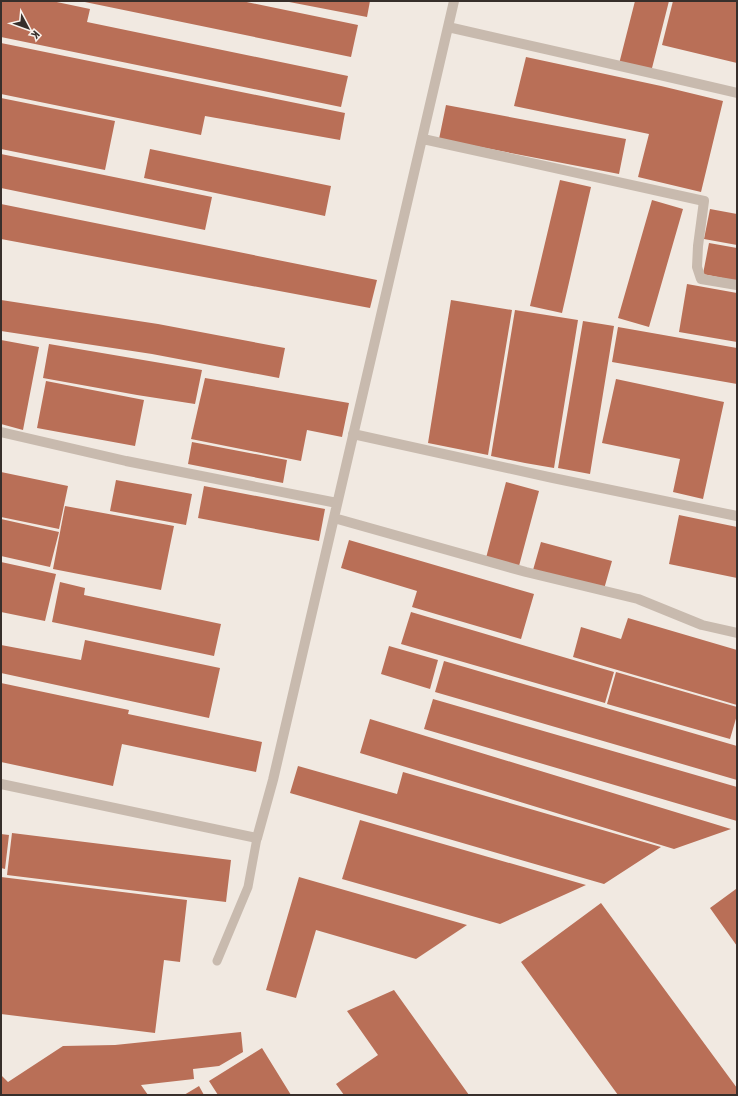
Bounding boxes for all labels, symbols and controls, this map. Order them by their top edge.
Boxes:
north arrow [8,8,48,48]
text: K [28,28,42,41]

